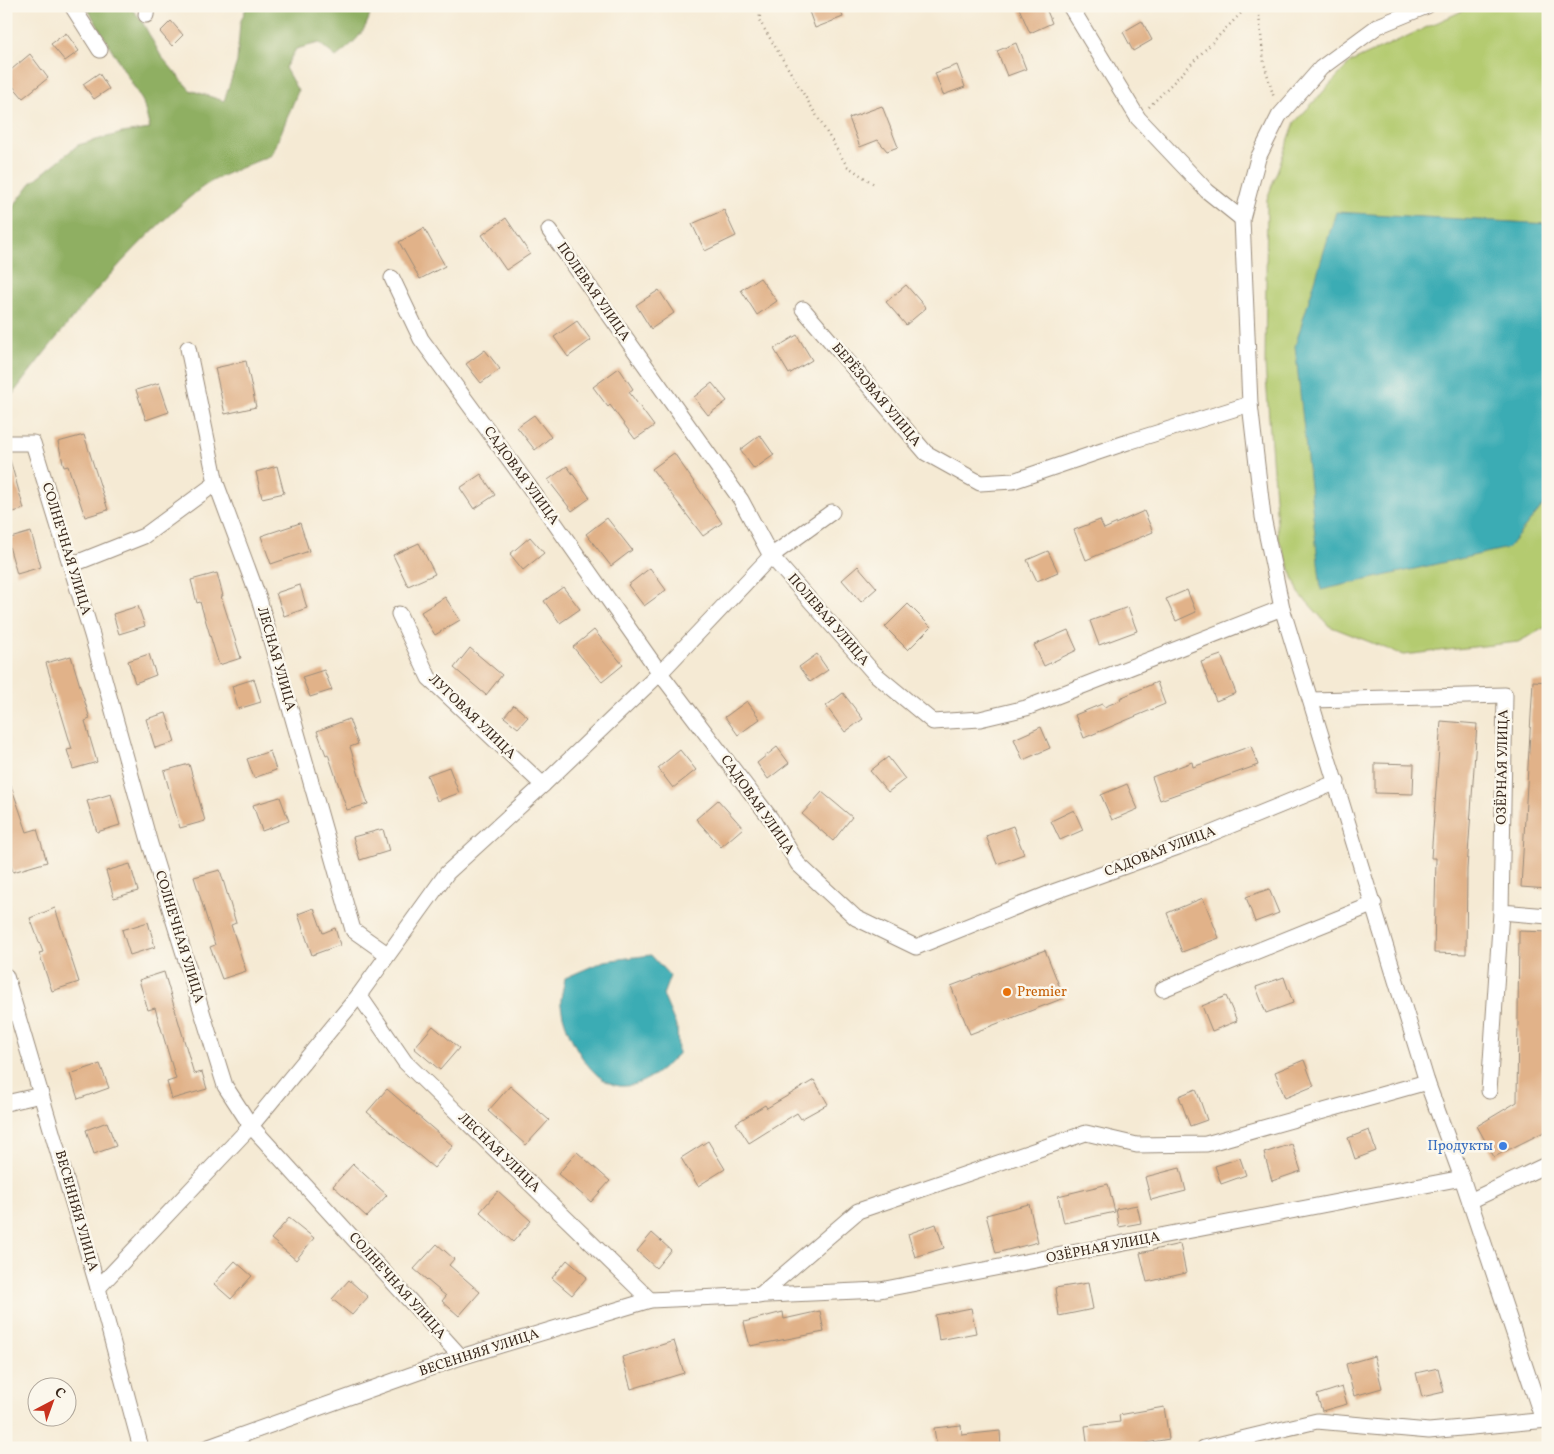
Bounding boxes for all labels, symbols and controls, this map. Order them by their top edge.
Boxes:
street label: ПОЛЕВАЯ УЛИЦА [552,239,634,345]
street label: БЕРЁЗОВАЯ УЛИЦА [827,339,925,451]
street label: САДОВАЯ УЛИЦА [479,423,563,529]
street label: СОЛНЕЧНАЯ УЛИЦА [37,480,95,618]
street label: ПОЛЕВАЯ УЛИЦА [783,570,873,670]
street label: ЛЕСНАЯ УЛИЦА [252,605,300,713]
street label: ЛУГОВАЯ УЛИЦА [424,670,520,764]
street label: ОЗЁРНАЯ УЛИЦА [1492,709,1514,825]
street label: САДОВАЯ УЛИЦА [716,751,799,859]
street label: САДОВАЯ УЛИЦА [1102,822,1218,882]
street label: СОЛНЕЧНАЯ УЛИЦА [150,868,208,1006]
place label: Premier [1017,983,1067,1002]
marker: Premier [1001,986,1013,998]
street label: ЛЕСНАЯ УЛИЦА [454,1109,544,1197]
place label: Продукты [1427,1137,1493,1156]
marker: Продукты [1497,1140,1509,1152]
street label: ВЕСЕННЯЯ УЛИЦА [50,1148,102,1274]
street label: ОЗЁРНАЯ УЛИЦА [1045,1228,1162,1268]
street label: СОЛНЕЧНАЯ УЛИЦА [344,1229,450,1344]
street label: ВЕСЕННЯЯ УЛИЦА [417,1325,542,1381]
north arrow [28,1376,78,1426]
text: С [50,1383,69,1403]

